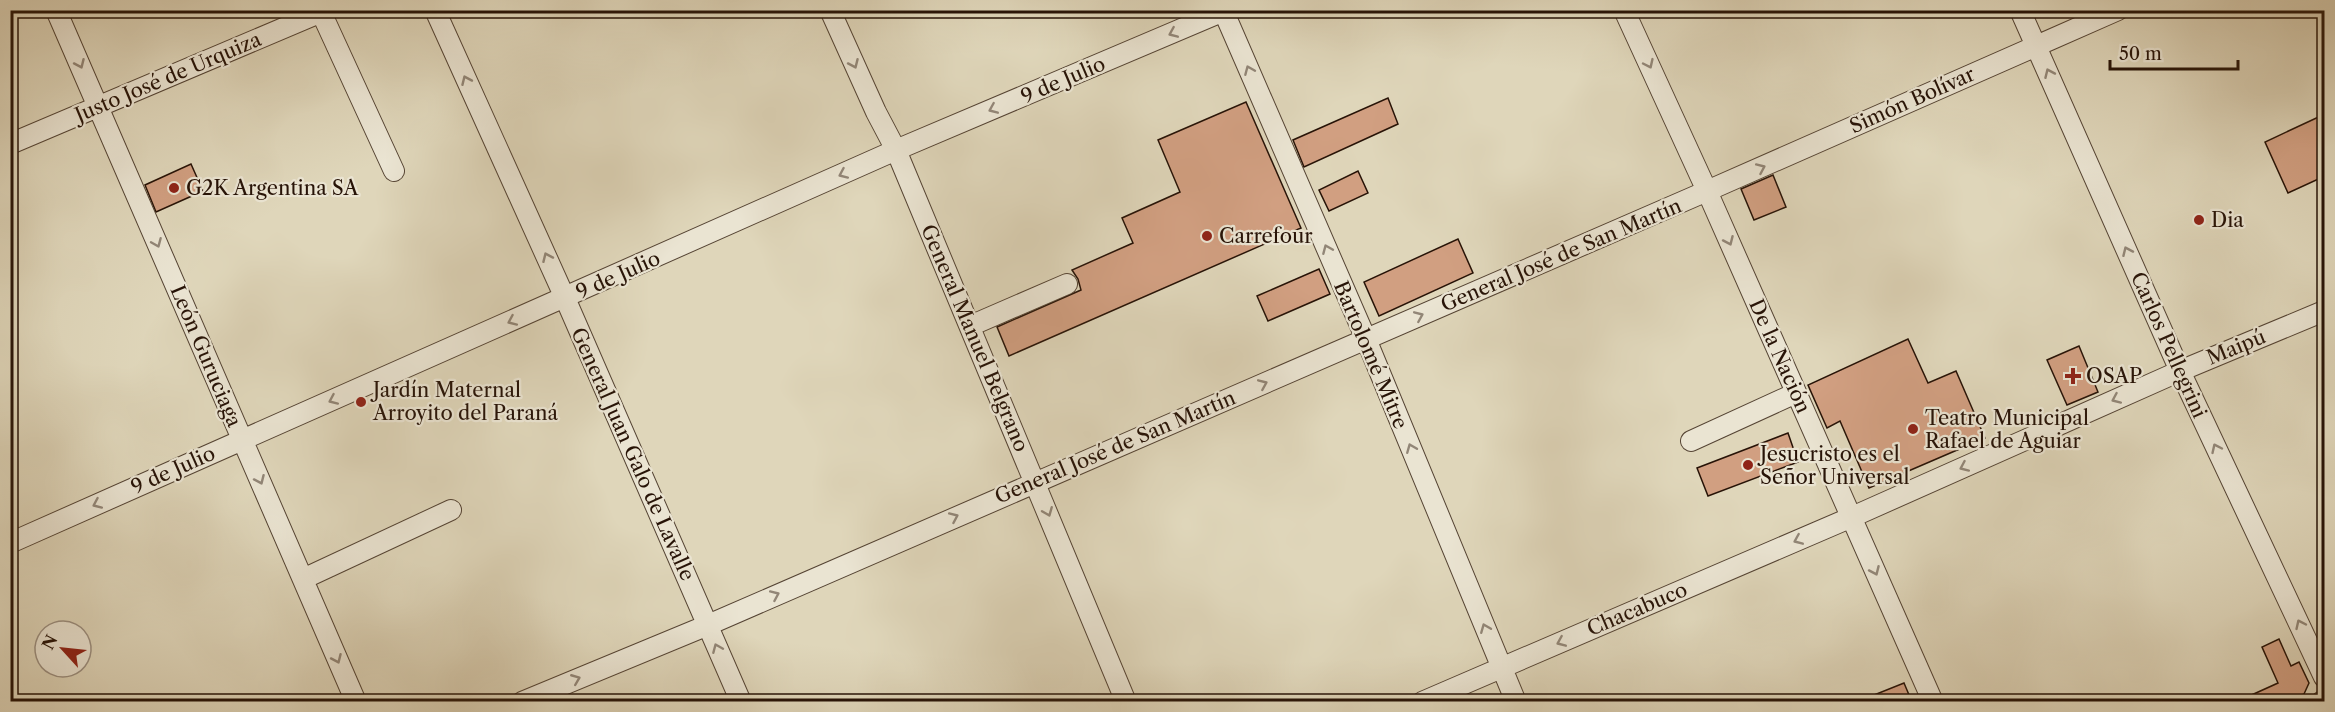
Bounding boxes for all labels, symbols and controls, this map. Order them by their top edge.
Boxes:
one-way arrow [1168,26,1179,38]
street label: Justo José de Urquiza [69,27,265,128]
scale bar [2110,33,2238,71]
text: 50 m [2119,43,2162,65]
street label: 9 de Julio [1017,52,1109,108]
one-way arrow [73,57,85,68]
one-way arrow [847,57,859,68]
one-way arrow [1641,57,1653,68]
street label: Simón Bolívar [1846,62,1979,138]
one-way arrow [1244,66,1256,77]
one-way arrow [2044,68,2056,79]
one-way arrow [462,75,474,86]
one-way arrow [988,102,999,114]
one-way arrow [1754,163,1765,175]
one-way arrow [838,167,849,179]
place label: G2K Argentina SA [186,176,359,200]
marker: G2K Argentina SA [167,181,181,195]
street label: General José de San Martín [1437,193,1685,317]
place label: Dia [2211,208,2244,232]
marker: Dia [2192,213,2206,227]
street label: General Manuel Belgrano [916,221,1034,455]
place label: Carrefour [1219,224,1313,248]
marker: Carrefour [1200,229,1214,243]
one-way arrow [1722,235,1734,246]
one-way arrow [150,236,162,247]
one-way arrow [1322,244,1334,255]
street label: 9 de Julio [572,246,664,304]
one-way arrow [2122,247,2134,258]
one-way arrow [542,253,554,264]
street label: Carlos Pellegrini [2126,268,2212,422]
street label: Bartolomé Mitre [1329,277,1413,433]
street label: León Guruciaga [165,281,247,431]
street label: De la Nación [1744,295,1816,417]
one-way arrow [1413,311,1424,323]
one-way arrow [507,314,518,326]
street label: General Juan Galo de Lavalle [566,324,700,584]
street label: Maipú [2203,324,2269,370]
place label: OSAP [2086,364,2142,388]
marker: OSAP [2064,367,2082,385]
place label: Jardín Maternal Arroyito del Paraná [370,378,558,425]
one-way arrow [1256,379,1267,391]
street label: General José de San Martín [991,385,1239,509]
one-way arrow [2111,392,2122,404]
one-way arrow [328,393,339,405]
marker: Jardín Maternal Arroyito del Paraná [354,395,368,409]
place label: Teatro Municipal Rafael de Aguiar [1925,406,2089,453]
marker: Teatro Municipal Rafael de Aguiar [1906,422,1920,436]
street label: 9 de Julio [127,441,219,499]
place label: Jesucristo es el Señor Universal [1757,442,1910,489]
one-way arrow [1406,443,1418,454]
one-way arrow [2212,444,2224,455]
marker: Jesucristo es el Señor Universal [1741,458,1755,472]
one-way arrow [1960,460,1971,472]
one-way arrow [252,473,264,484]
one-way arrow [92,497,103,509]
one-way arrow [1041,506,1053,517]
one-way arrow [948,512,959,524]
one-way arrow [1793,533,1804,545]
one-way arrow [1868,564,1880,575]
street label: Chacabuco [1583,577,1691,641]
one-way arrow [769,591,780,603]
north arrow [33,619,93,679]
one-way arrow [2295,620,2307,631]
one-way arrow [1480,624,1492,635]
text: N [38,631,62,653]
one-way arrow [1556,635,1567,647]
one-way arrow [713,643,725,654]
one-way arrow [330,652,342,663]
one-way arrow [570,674,581,686]

